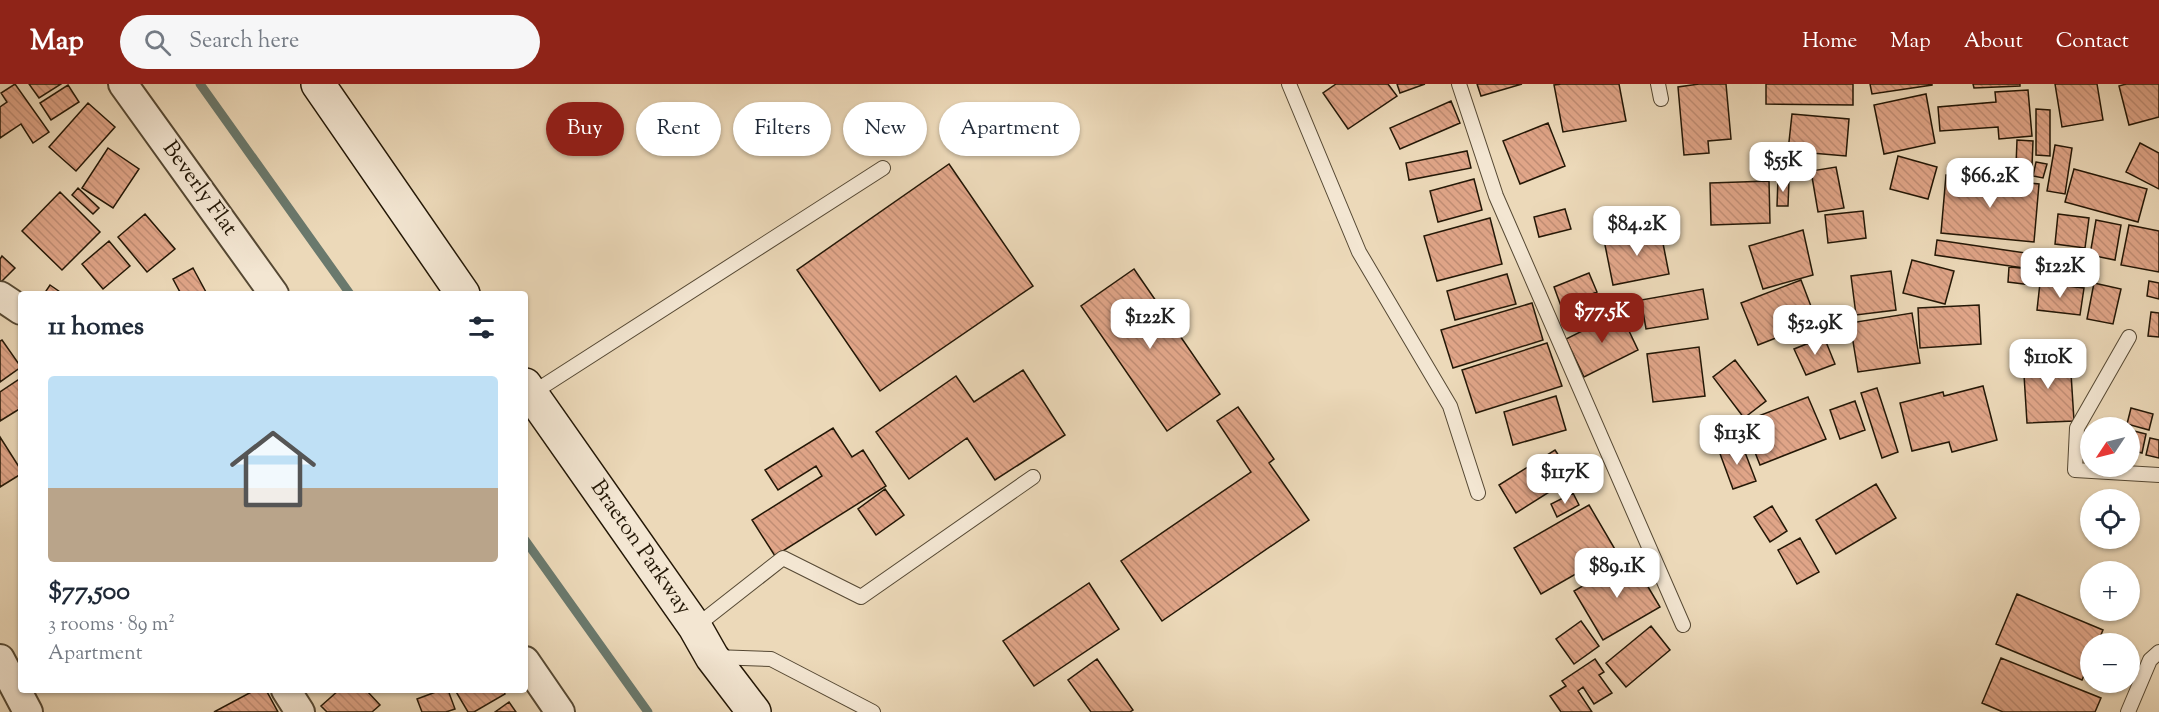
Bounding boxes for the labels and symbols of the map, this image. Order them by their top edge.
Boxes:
street label: Beverly Flat [154,135,245,243]
pin: $55K [1747,142,1819,193]
pin: $66.2K [1941,158,2039,209]
pin: $84.2K [1588,206,1686,257]
pin: $122K [2018,248,2102,299]
pin: $77.5K [1553,293,1651,344]
pin: $122K [1108,299,1192,350]
pin: $52.9K [1766,305,1864,356]
pin: $110K [2006,339,2090,390]
pin: $113K [1695,415,1779,466]
north arrow [2080,417,2140,477]
pin: $117K [1523,454,1607,505]
street label: Braeton Parkway [582,474,699,622]
pin: $89.1K [1568,548,1666,599]

